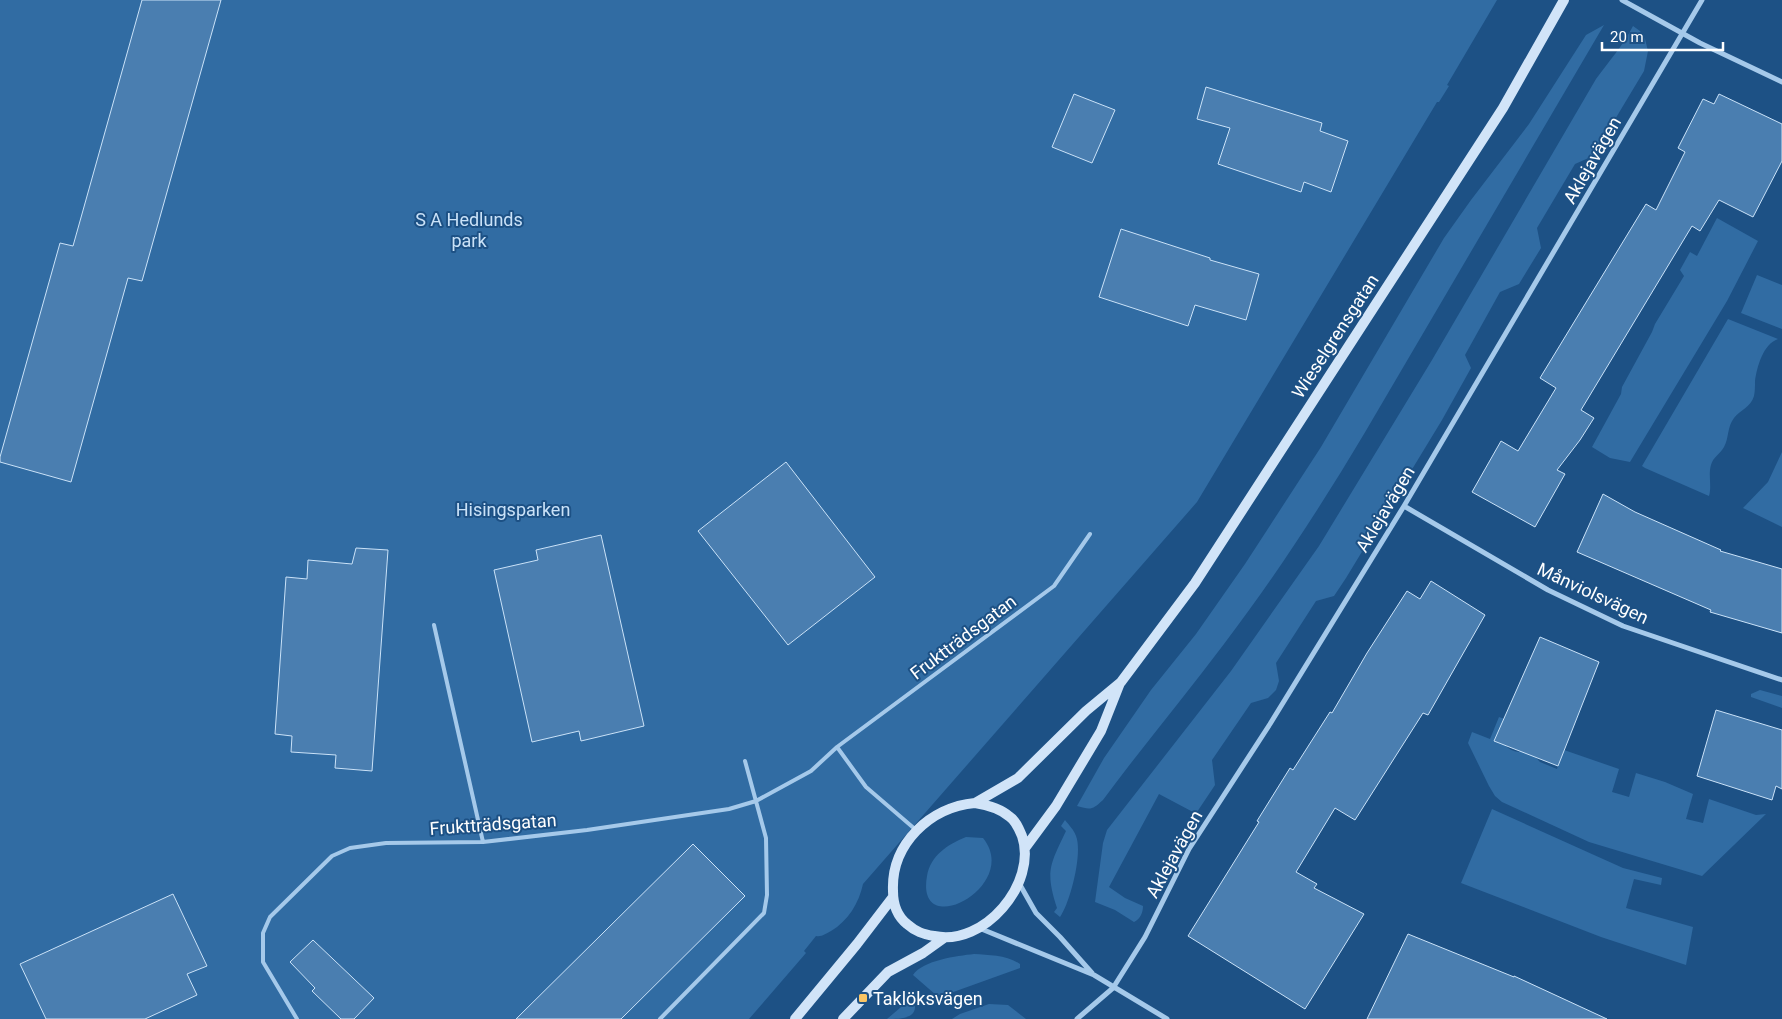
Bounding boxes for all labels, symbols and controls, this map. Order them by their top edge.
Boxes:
scale bar [1602,20,1723,52]
text: 20 m [1610,28,1644,46]
street label: Aklejavägen [1559,113,1625,207]
park label: S A Hedlunds park [415,209,523,251]
street label: Wieselgrensgatan [1287,270,1383,402]
street label: Aklejavägen [1351,462,1419,556]
park label: Hisingsparken [456,499,570,520]
street label: Månviolsvägen [1534,558,1652,628]
street label: Fruktträdsgatan [906,590,1020,684]
street label: Aklejavägen [1141,807,1207,901]
street label: Fruktträdsgatan [429,809,557,839]
place label: Taklöksvägen [873,988,983,1009]
marker: Taklöksvägen [857,992,869,1004]

